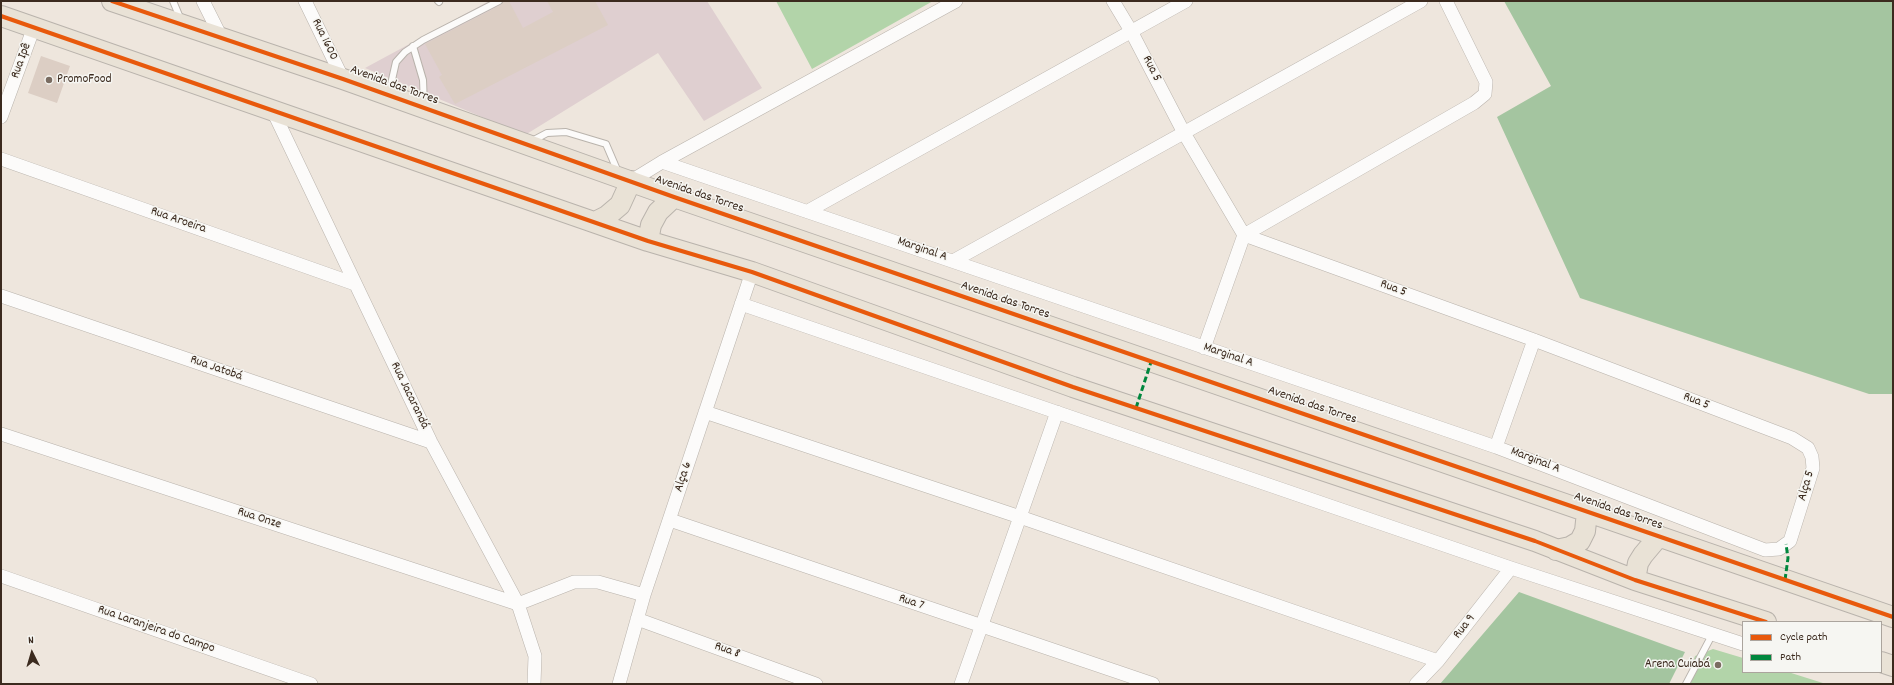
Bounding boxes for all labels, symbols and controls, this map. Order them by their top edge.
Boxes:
street label: Rua 1600 [307,17,341,63]
street label: Rua Ipê [8,41,36,81]
street label: Rua 5 [1138,53,1164,85]
street label: Avenida das Torres [348,63,440,109]
place label: PromoFood [57,72,112,88]
marker: PromoFood [44,75,54,85]
street label: Avenida das Torres [652,172,746,218]
street label: Rua Aroeira [148,204,208,238]
street label: Marginal A [895,234,949,266]
street label: Rua 5 [1378,277,1408,301]
street label: Avenida das Torres [958,278,1052,324]
street label: Marginal A [1201,340,1255,372]
street label: Rua Jatobá [188,353,244,385]
street label: Rua Jacarandá [386,360,432,432]
street label: Avenida das Torres [1265,383,1359,429]
street label: Rua 5 [1681,390,1711,414]
street label: Marginal A [1508,444,1562,478]
street label: Alça 6 [672,460,696,494]
street label: Alça 5 [1795,469,1819,503]
street label: Avenida das Torres [1571,489,1665,535]
street label: Rua Onze [235,505,283,533]
street label: Rua 7 [896,591,926,615]
street label: Rua Laranjeira do Campo [95,603,217,657]
street label: Rua 9 [1451,612,1479,642]
legend [1742,621,1882,673]
text: Cycle path [1780,629,1828,646]
north arrow [12,633,52,673]
text: N [28,633,34,649]
street label: Rua 8 [712,639,742,663]
text: Path [1780,649,1801,666]
place label: Arena Cuiabá [1645,657,1710,673]
marker: Arena Cuiabá [1713,660,1723,670]

